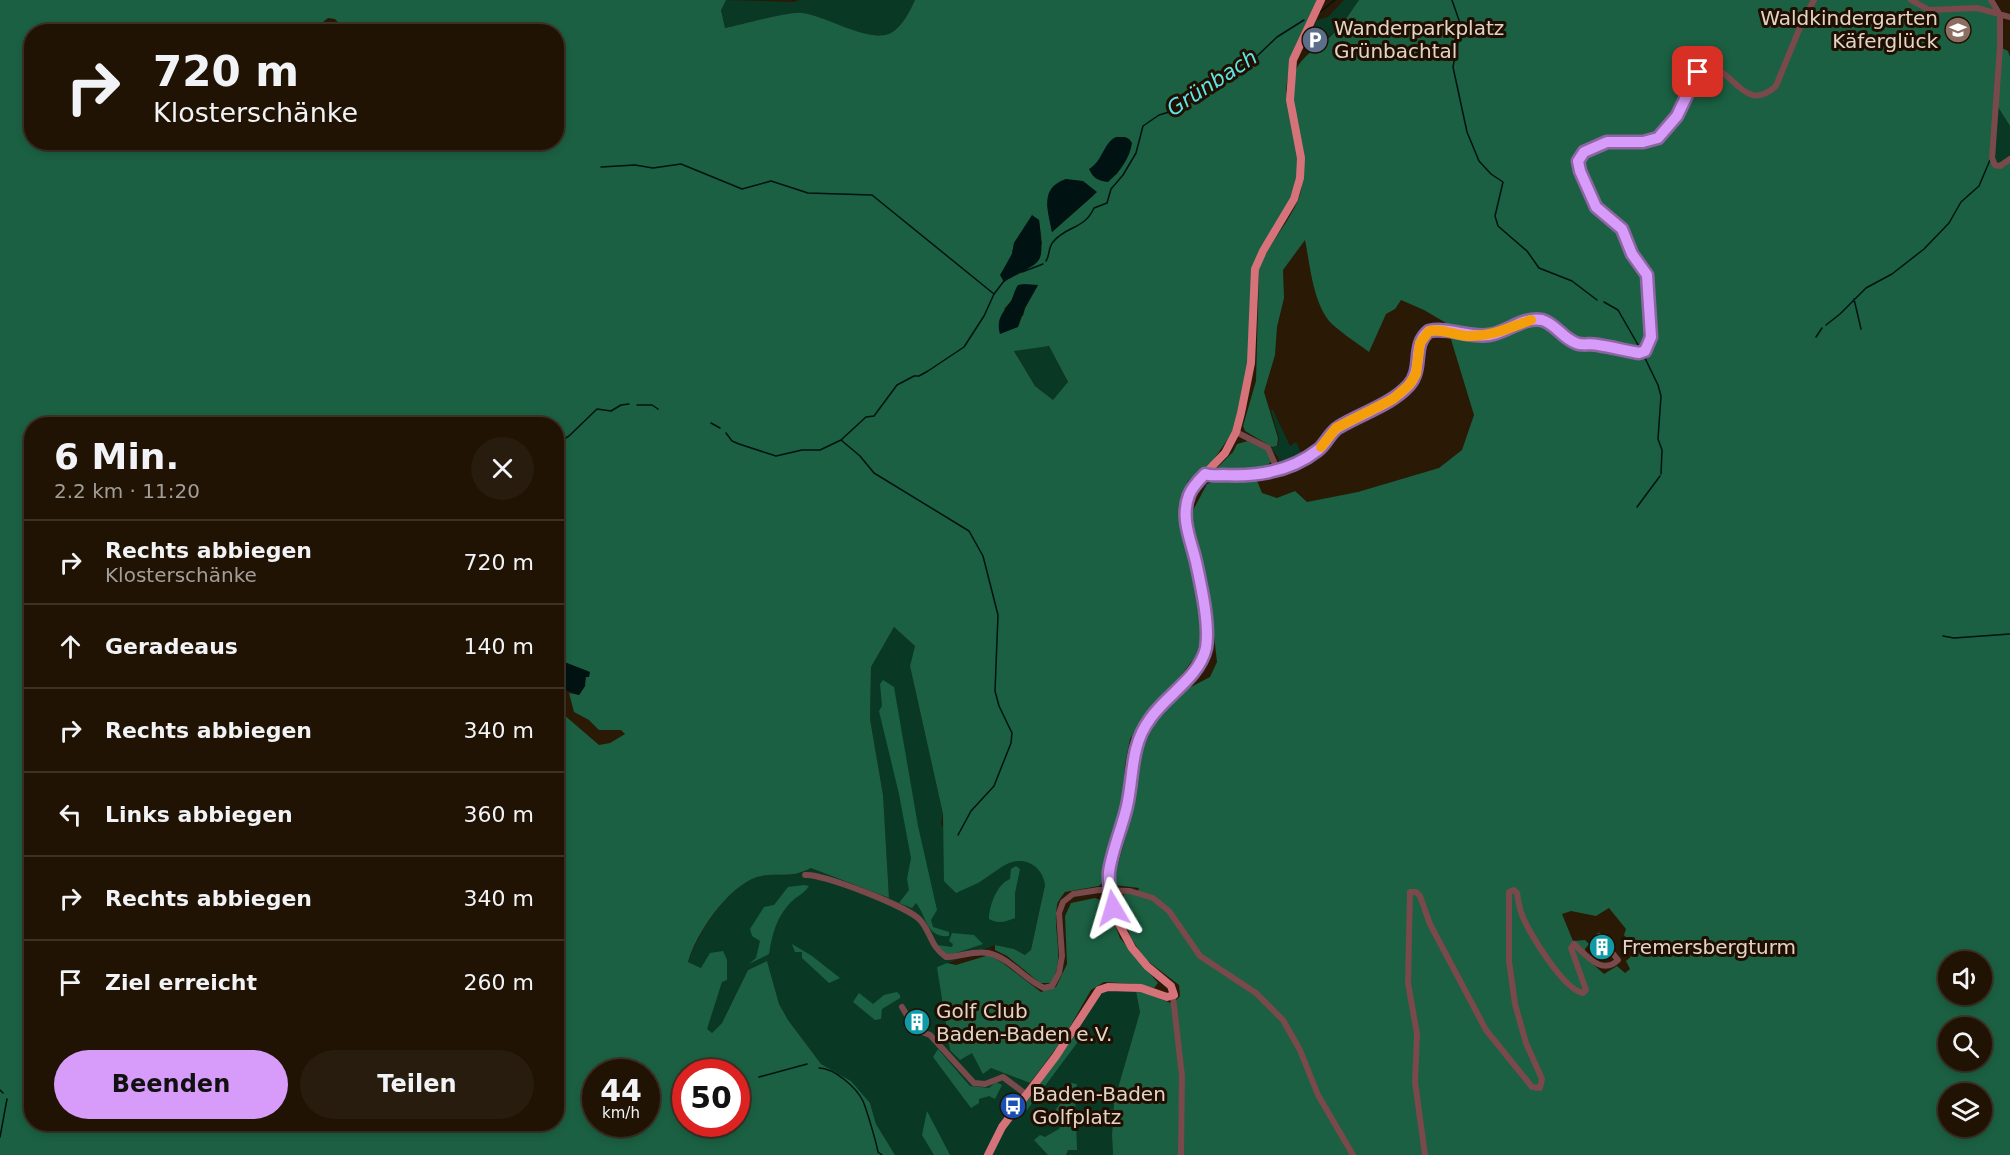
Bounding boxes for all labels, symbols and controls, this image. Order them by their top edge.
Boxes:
place label: Waldkindergarten Käferglück [1760,6,1938,53]
school or university icon: Waldkindergarten Käferglück [1943,15,1973,45]
place label: Wanderparkplatz Grünbachtal [1334,16,1504,63]
parking icon: Wanderparkplatz Grünbachtal [1300,25,1330,55]
water label: Grünbach [1162,45,1262,121]
pin [1672,46,1723,97]
text: 720 m [153,47,299,96]
icon: right [54,48,132,126]
icon: arrive [1681,55,1714,88]
text: Klosterschänke [153,97,358,128]
text: 6 Min. [54,436,179,477]
button: close [471,437,534,500]
text: 2.2 km · 11:20 [54,479,200,503]
text: Rechts abbiegen [105,538,312,563]
icon: right [54,546,87,579]
text: 720 m [464,550,534,575]
text: Klosterschänke [105,563,257,587]
icon: ahead [54,630,87,663]
text: Geradeaus [105,634,238,659]
text: 140 m [464,634,534,659]
icon: right [54,714,87,747]
text: Rechts abbiegen [105,718,312,743]
text: 340 m [464,718,534,743]
icon: left [54,798,87,831]
text: Links abbiegen [105,802,293,827]
text: 360 m [464,802,534,827]
position arrow [1081,876,1145,940]
icon: right [54,882,87,915]
text: Rechts abbiegen [105,886,312,911]
text: 340 m [464,886,534,911]
building icon: Fremersbergturm [1587,932,1617,962]
place label: Fremersbergturm [1622,935,1796,959]
map controls [1938,951,1992,1137]
button: sound [1938,951,1992,1005]
icon: arrive [54,966,87,999]
text: Ziel erreicht [105,970,257,995]
text: 260 m [464,970,534,995]
place label: Golf Club Baden-Baden e.V. [936,999,1112,1046]
building icon: Golf Club Baden-Baden e.V. [902,1007,932,1037]
button: search [1938,1017,1992,1071]
button: Beenden [54,1050,288,1119]
button: Teilen [300,1050,534,1119]
speed limit sign: 50 [672,1059,750,1137]
text: 44 [600,1073,642,1108]
place label: Baden-Baden Golfplatz [1032,1082,1166,1129]
button: layers [1938,1083,1992,1137]
bus stop icon: Baden-Baden Golfplatz [998,1091,1028,1121]
text: km/h [602,1104,640,1122]

